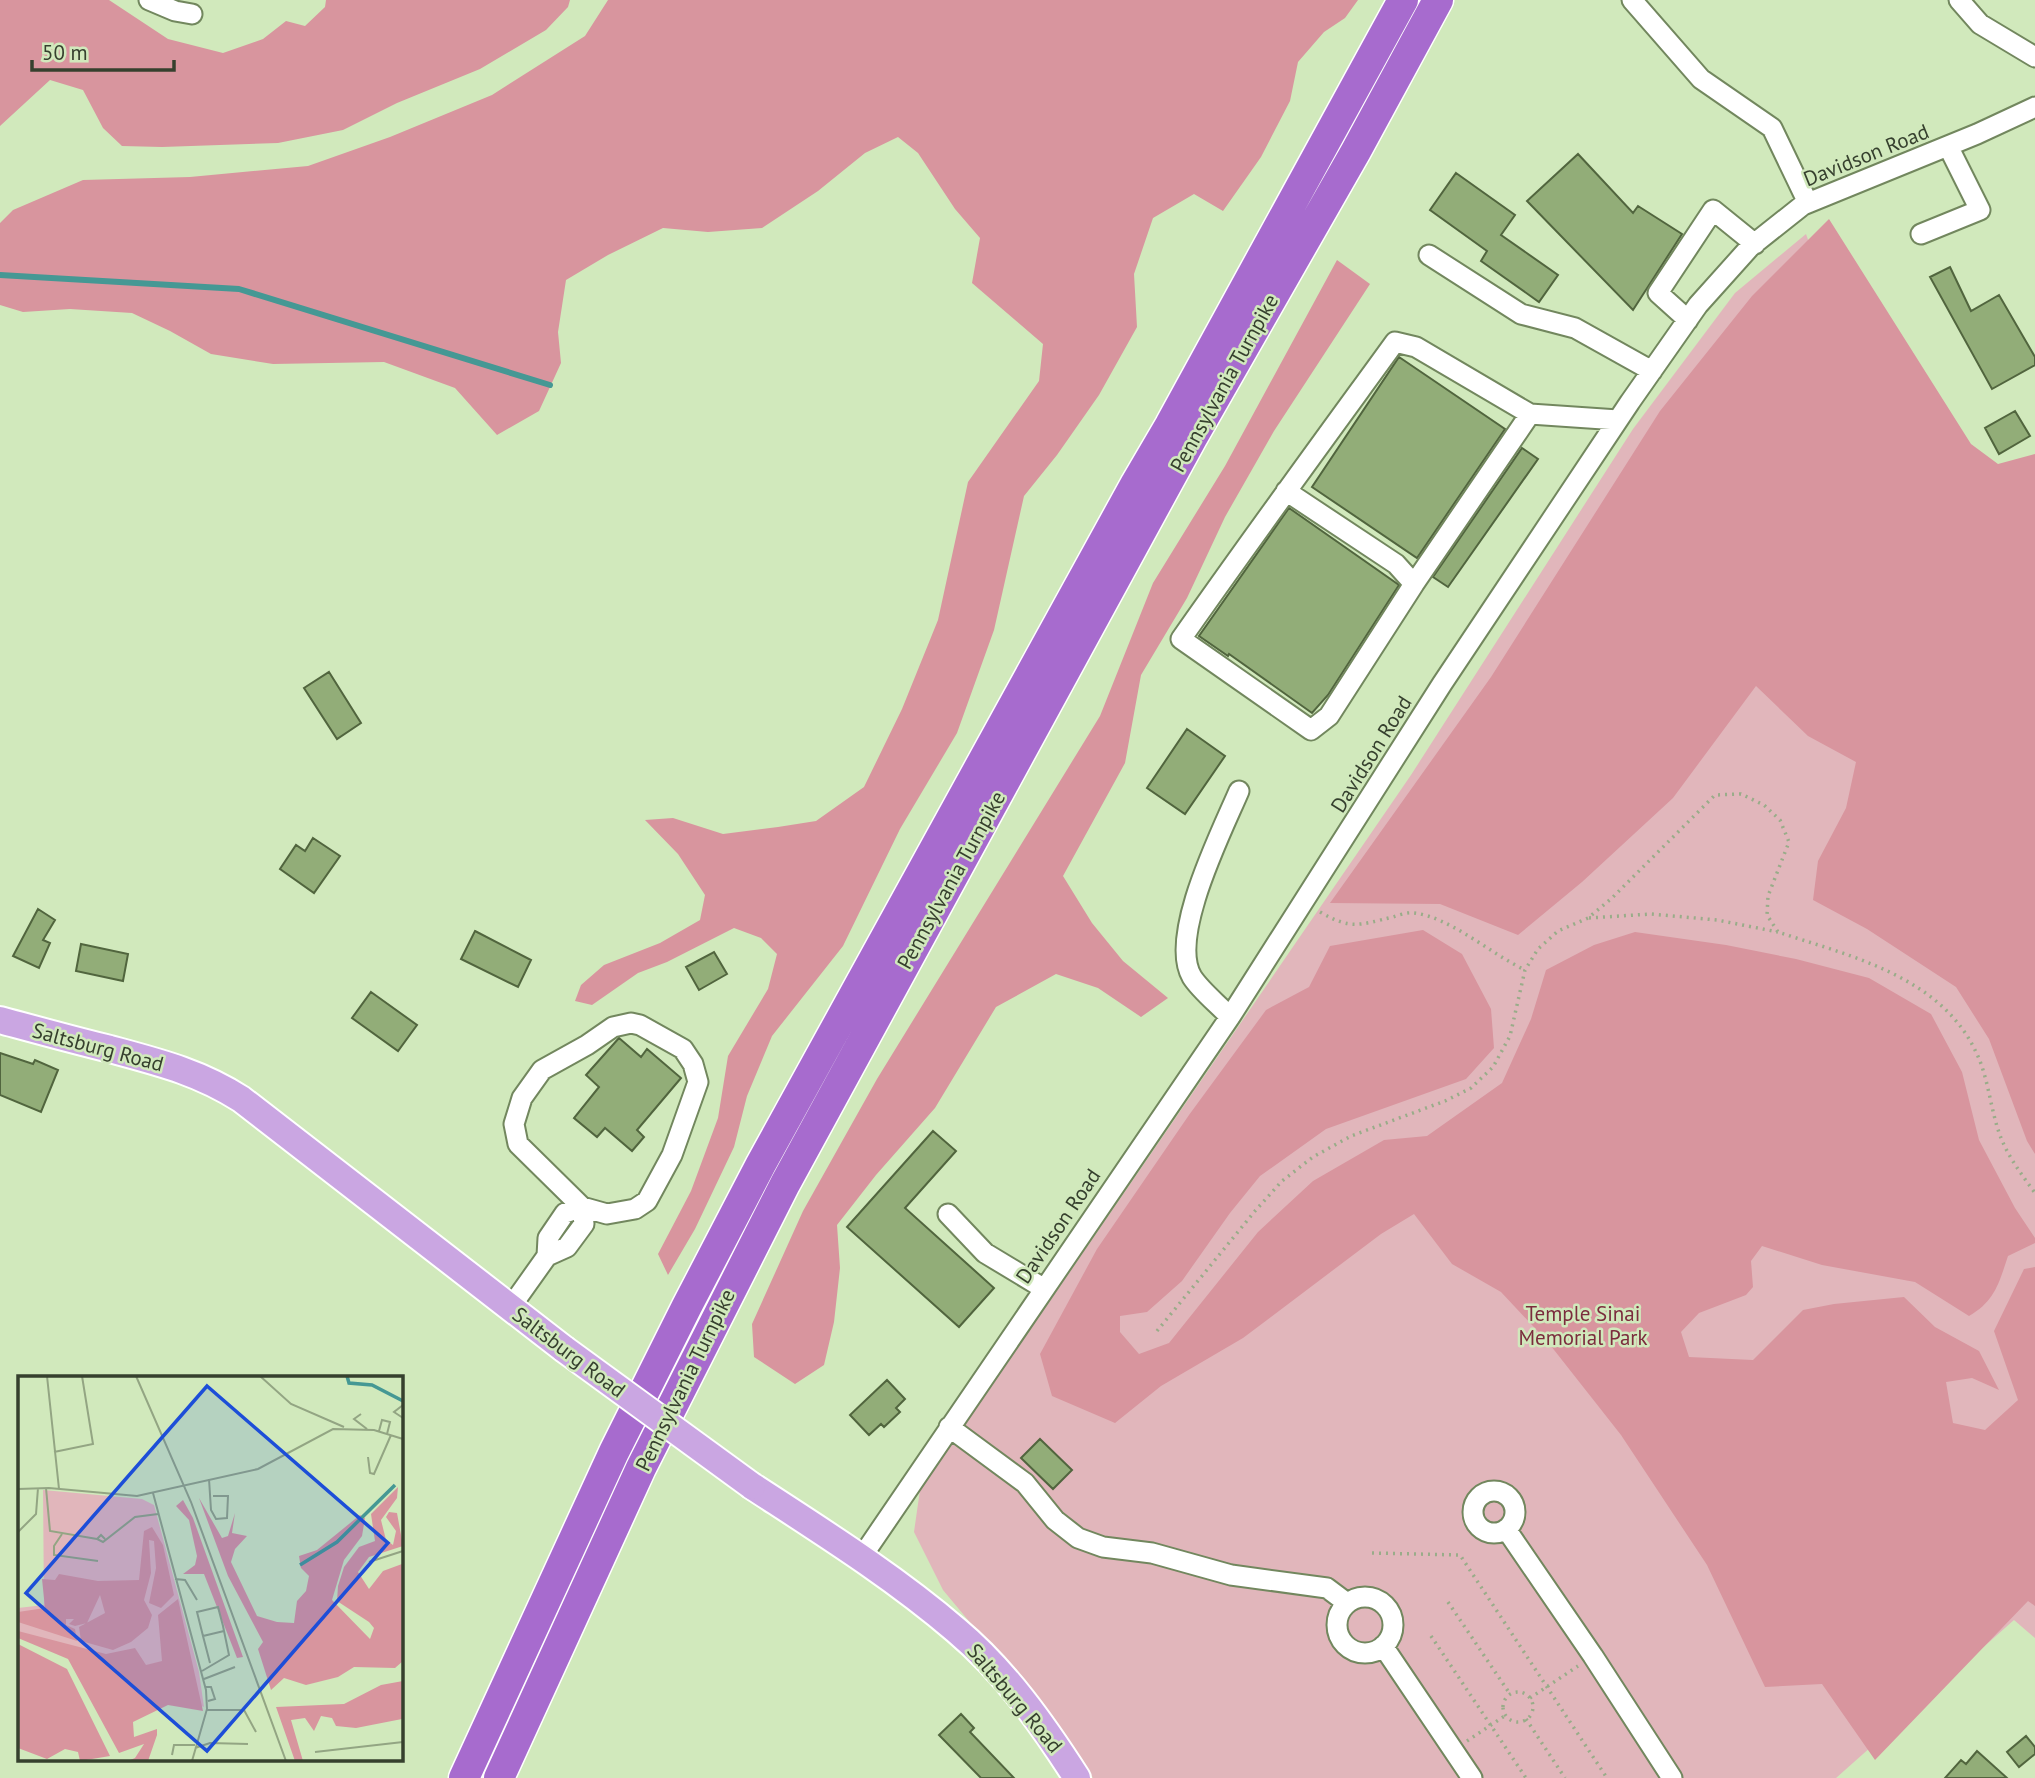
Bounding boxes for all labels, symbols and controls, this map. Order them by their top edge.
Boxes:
scale bar [32,28,173,72]
text: 50 m [42,39,88,66]
street label: Davidson Road [1799,118,1933,192]
street label: Pennsylvania Turnpike [1164,289,1284,477]
street label: Davidson Road [1324,691,1418,817]
street label: Pennsylvania Turnpike [891,786,1011,974]
street label: Saltsburg Road [29,1017,167,1077]
street label: Davidson Road [1010,1163,1106,1289]
street label: Pennsylvania Turnpike [629,1285,741,1475]
park label: Temple Sinai Memorial Park [1518,1300,1648,1351]
street label: Saltsburg Road [507,1301,631,1403]
inset map [18,1376,402,1760]
street label: Saltsburg Road [961,1638,1069,1758]

